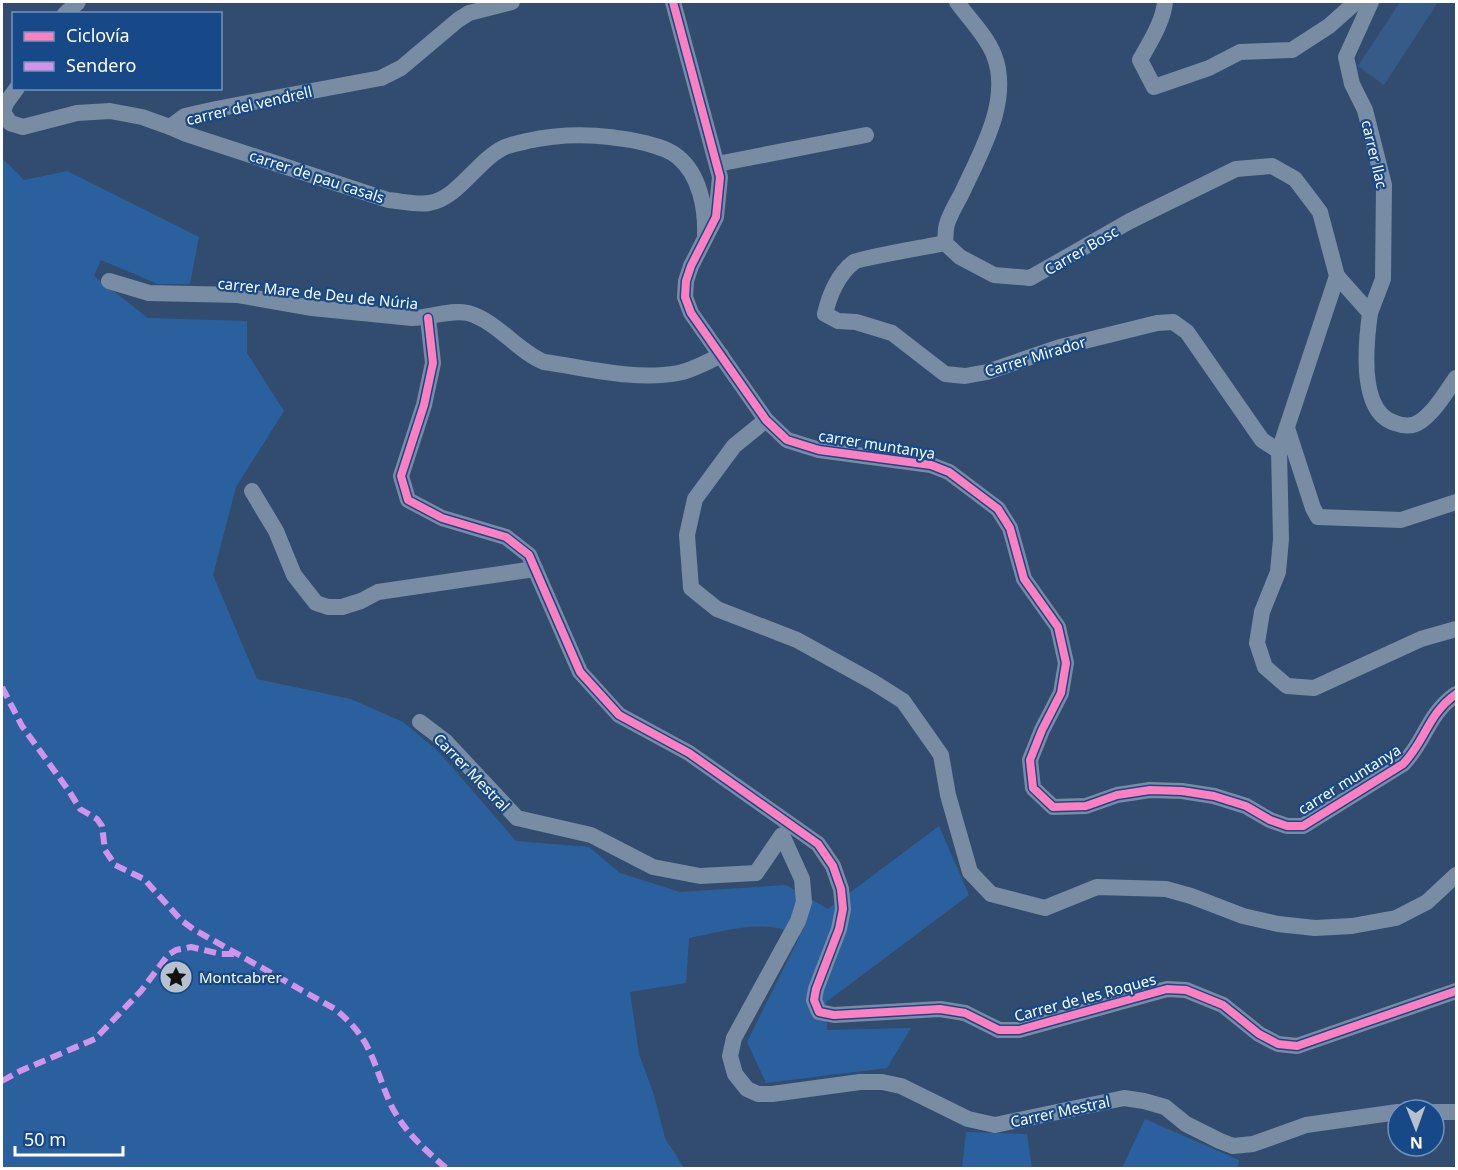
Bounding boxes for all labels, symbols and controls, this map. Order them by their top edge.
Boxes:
legend [12,12,222,90]
text: Ciclovía [66,23,130,47]
text: Sendero [66,53,136,77]
street label: carrer del vendrell [184,81,314,129]
street label: carrer llac [1357,118,1393,190]
street label: carrer de pau casals [247,145,387,207]
street label: Carrer Bosc [1041,221,1121,279]
street label: carrer Mare de Deu de Núria [217,273,419,313]
street label: Carrer Mirador [982,331,1088,381]
street label: carrer muntanya [817,425,937,463]
street label: Carrer Mestral [430,729,514,815]
street label: carrer muntanya [1294,739,1404,819]
place icon: Montcabrer [158,959,194,995]
place label: Montcabrer [199,967,282,987]
street label: Carrer de les Roques [1012,968,1158,1026]
street label: Carrer Mestral [1008,1091,1112,1131]
north arrow [1386,1098,1446,1158]
scale bar [15,1119,123,1157]
text: 50 m [24,1127,66,1151]
text: N [1410,1132,1423,1154]

